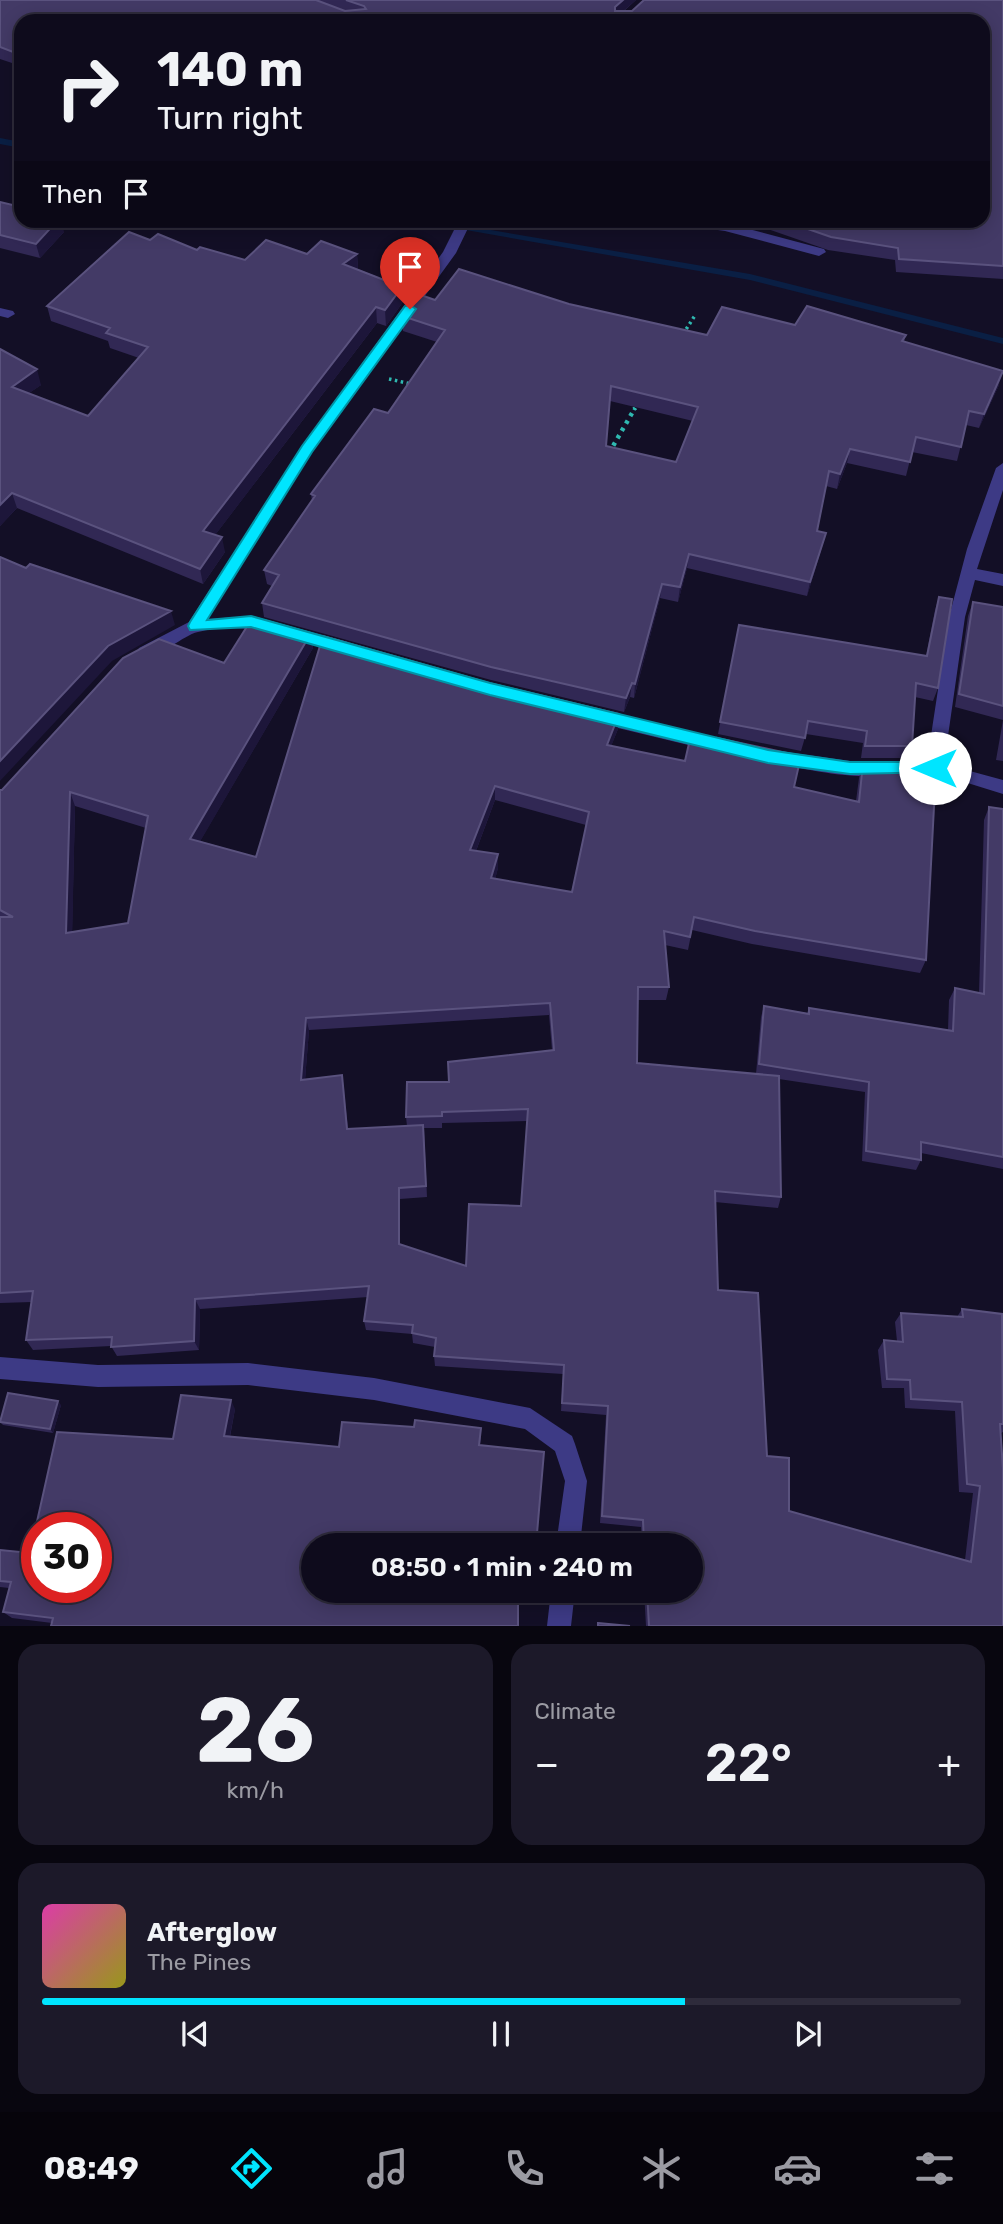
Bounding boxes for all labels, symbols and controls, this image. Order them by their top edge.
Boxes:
text: 140 m [157,40,303,98]
icon: right [42,42,133,133]
text: Turn right [157,99,302,137]
icon: arrive [117,175,155,213]
text: Then [42,179,103,210]
pin [380,237,440,309]
icon: arrive [391,248,429,286]
position arrow [898,731,972,805]
speed limit sign: 30 [21,1512,112,1603]
text: 08:50 · 1 min · 240 m [371,1552,633,1583]
text: 26 [196,1676,314,1784]
text: Climate [535,1697,616,1725]
text: 22° [705,1732,792,1794]
text: − [535,1741,559,1787]
text: + [937,1741,961,1787]
text: km/h [227,1776,284,1804]
text: Afterglow [147,1917,277,1948]
text: The Pines [147,1948,251,1976]
icon: previous [176,2015,214,2053]
icon: pause [482,2015,520,2053]
icon: next [789,2015,827,2053]
icon: directions [227,2144,276,2193]
icon: music [363,2144,412,2193]
icon: phone [500,2144,549,2193]
icon: climate [637,2144,686,2193]
icon: car [773,2144,822,2193]
icon: filters [910,2144,959,2193]
text: 08:49 [44,2149,139,2187]

